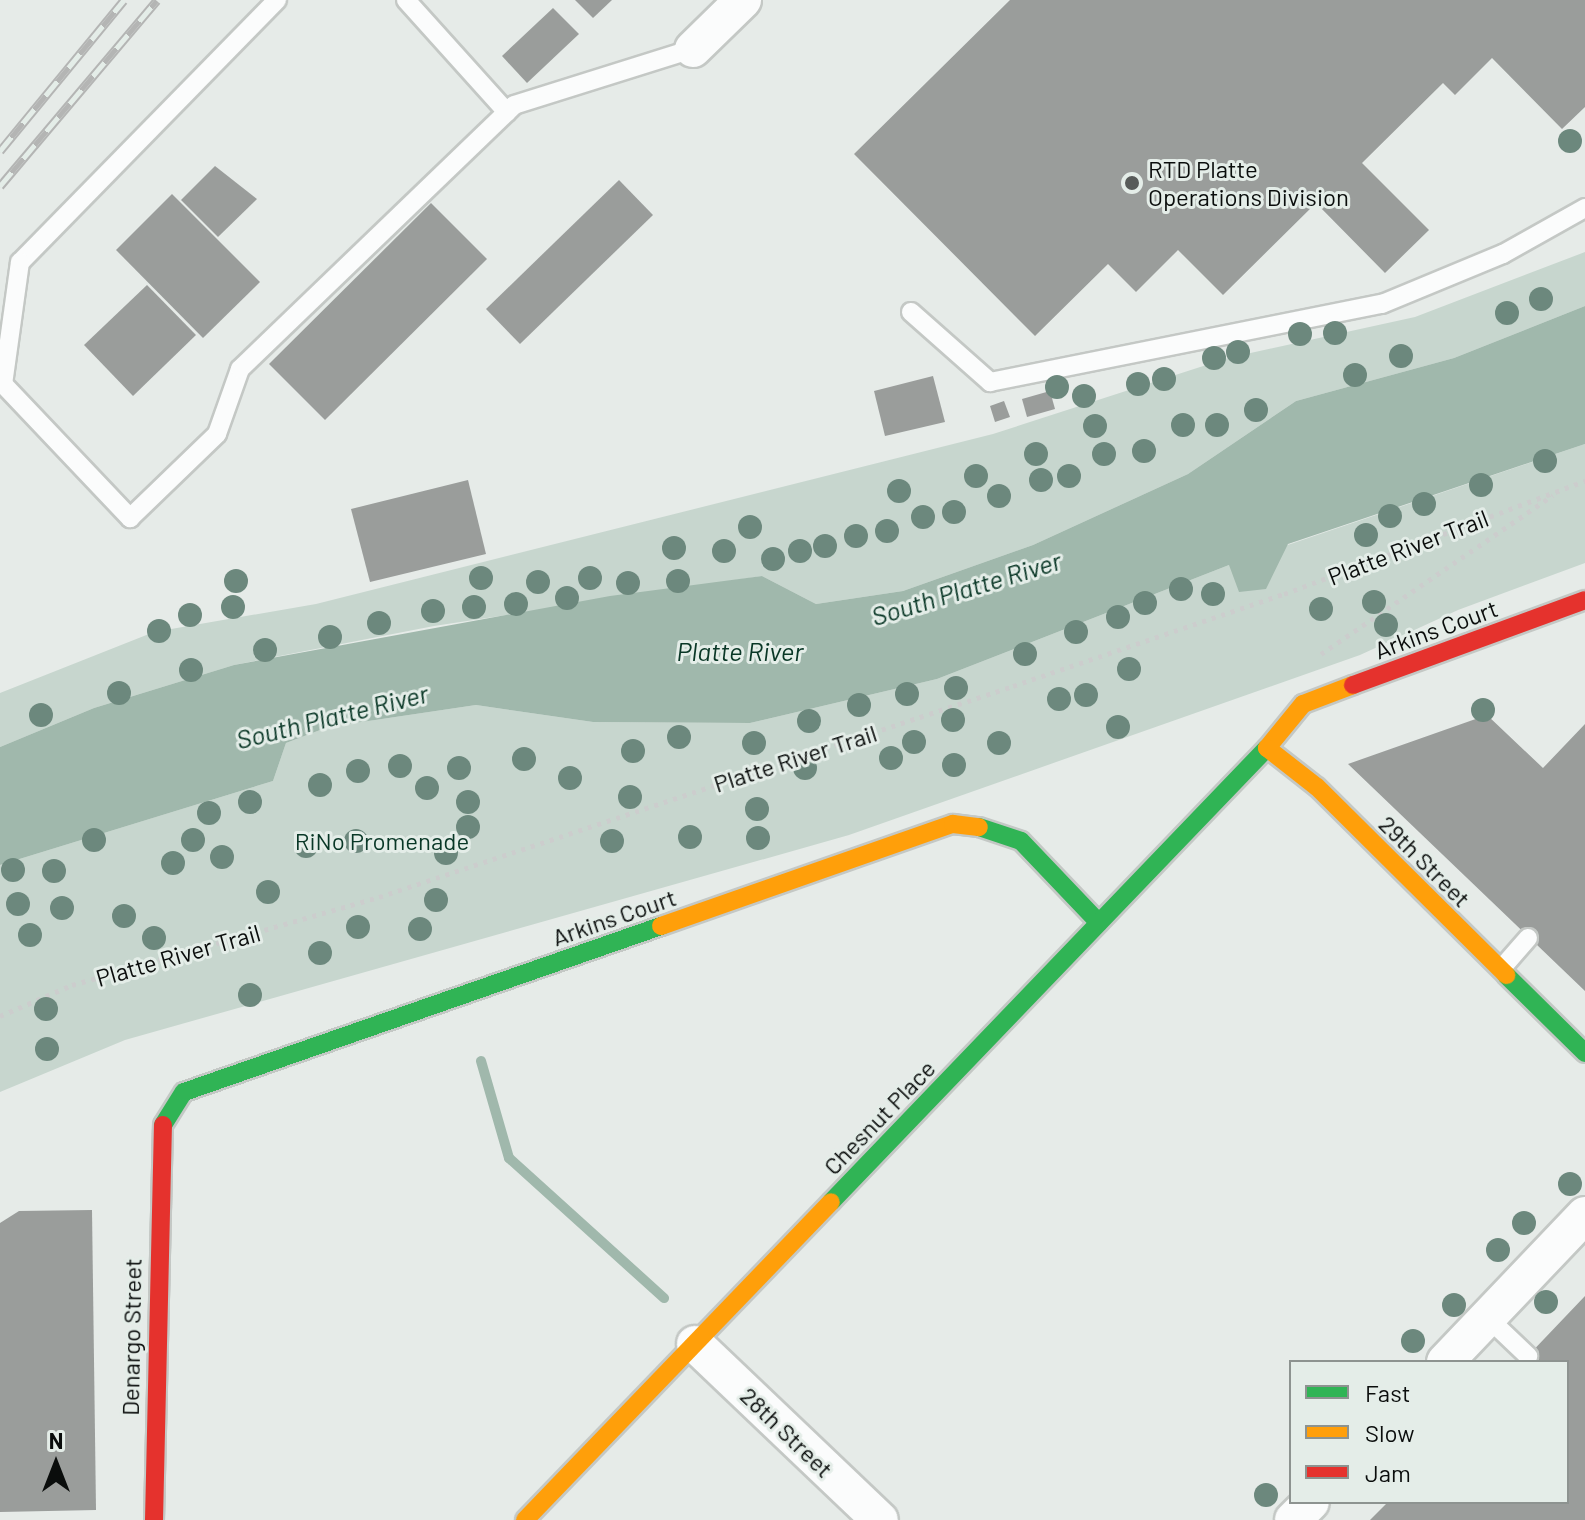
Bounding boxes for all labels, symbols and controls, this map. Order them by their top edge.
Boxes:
place label: RTD Platte Operations Division [1148,155,1349,211]
marker: RTD Platte Operations Division [1123,174,1141,192]
street label: Platte River Trail [1324,503,1492,591]
water label: South Platte River [867,544,1065,632]
street label: Arkins Court [1370,593,1502,665]
water label: Platte River [677,635,803,667]
water label: South Platte River [233,677,431,755]
street label: Platte River Trail [710,718,880,798]
street label: 29th Street [1373,809,1477,913]
park label: RiNo Promenade [295,827,469,855]
street label: Arkins Court [548,882,680,952]
street label: Platte River Trail [92,918,264,992]
street label: Chesnut Place [817,1054,941,1180]
street label: Denargo Street [115,1258,147,1416]
legend [1289,1360,1569,1504]
text: Fast [1365,1378,1410,1407]
street label: 28th Street [735,1381,839,1483]
text: Slow [1365,1418,1414,1447]
north arrow [16,1424,96,1504]
text: N [49,1427,63,1453]
text: Jam [1365,1458,1411,1487]

